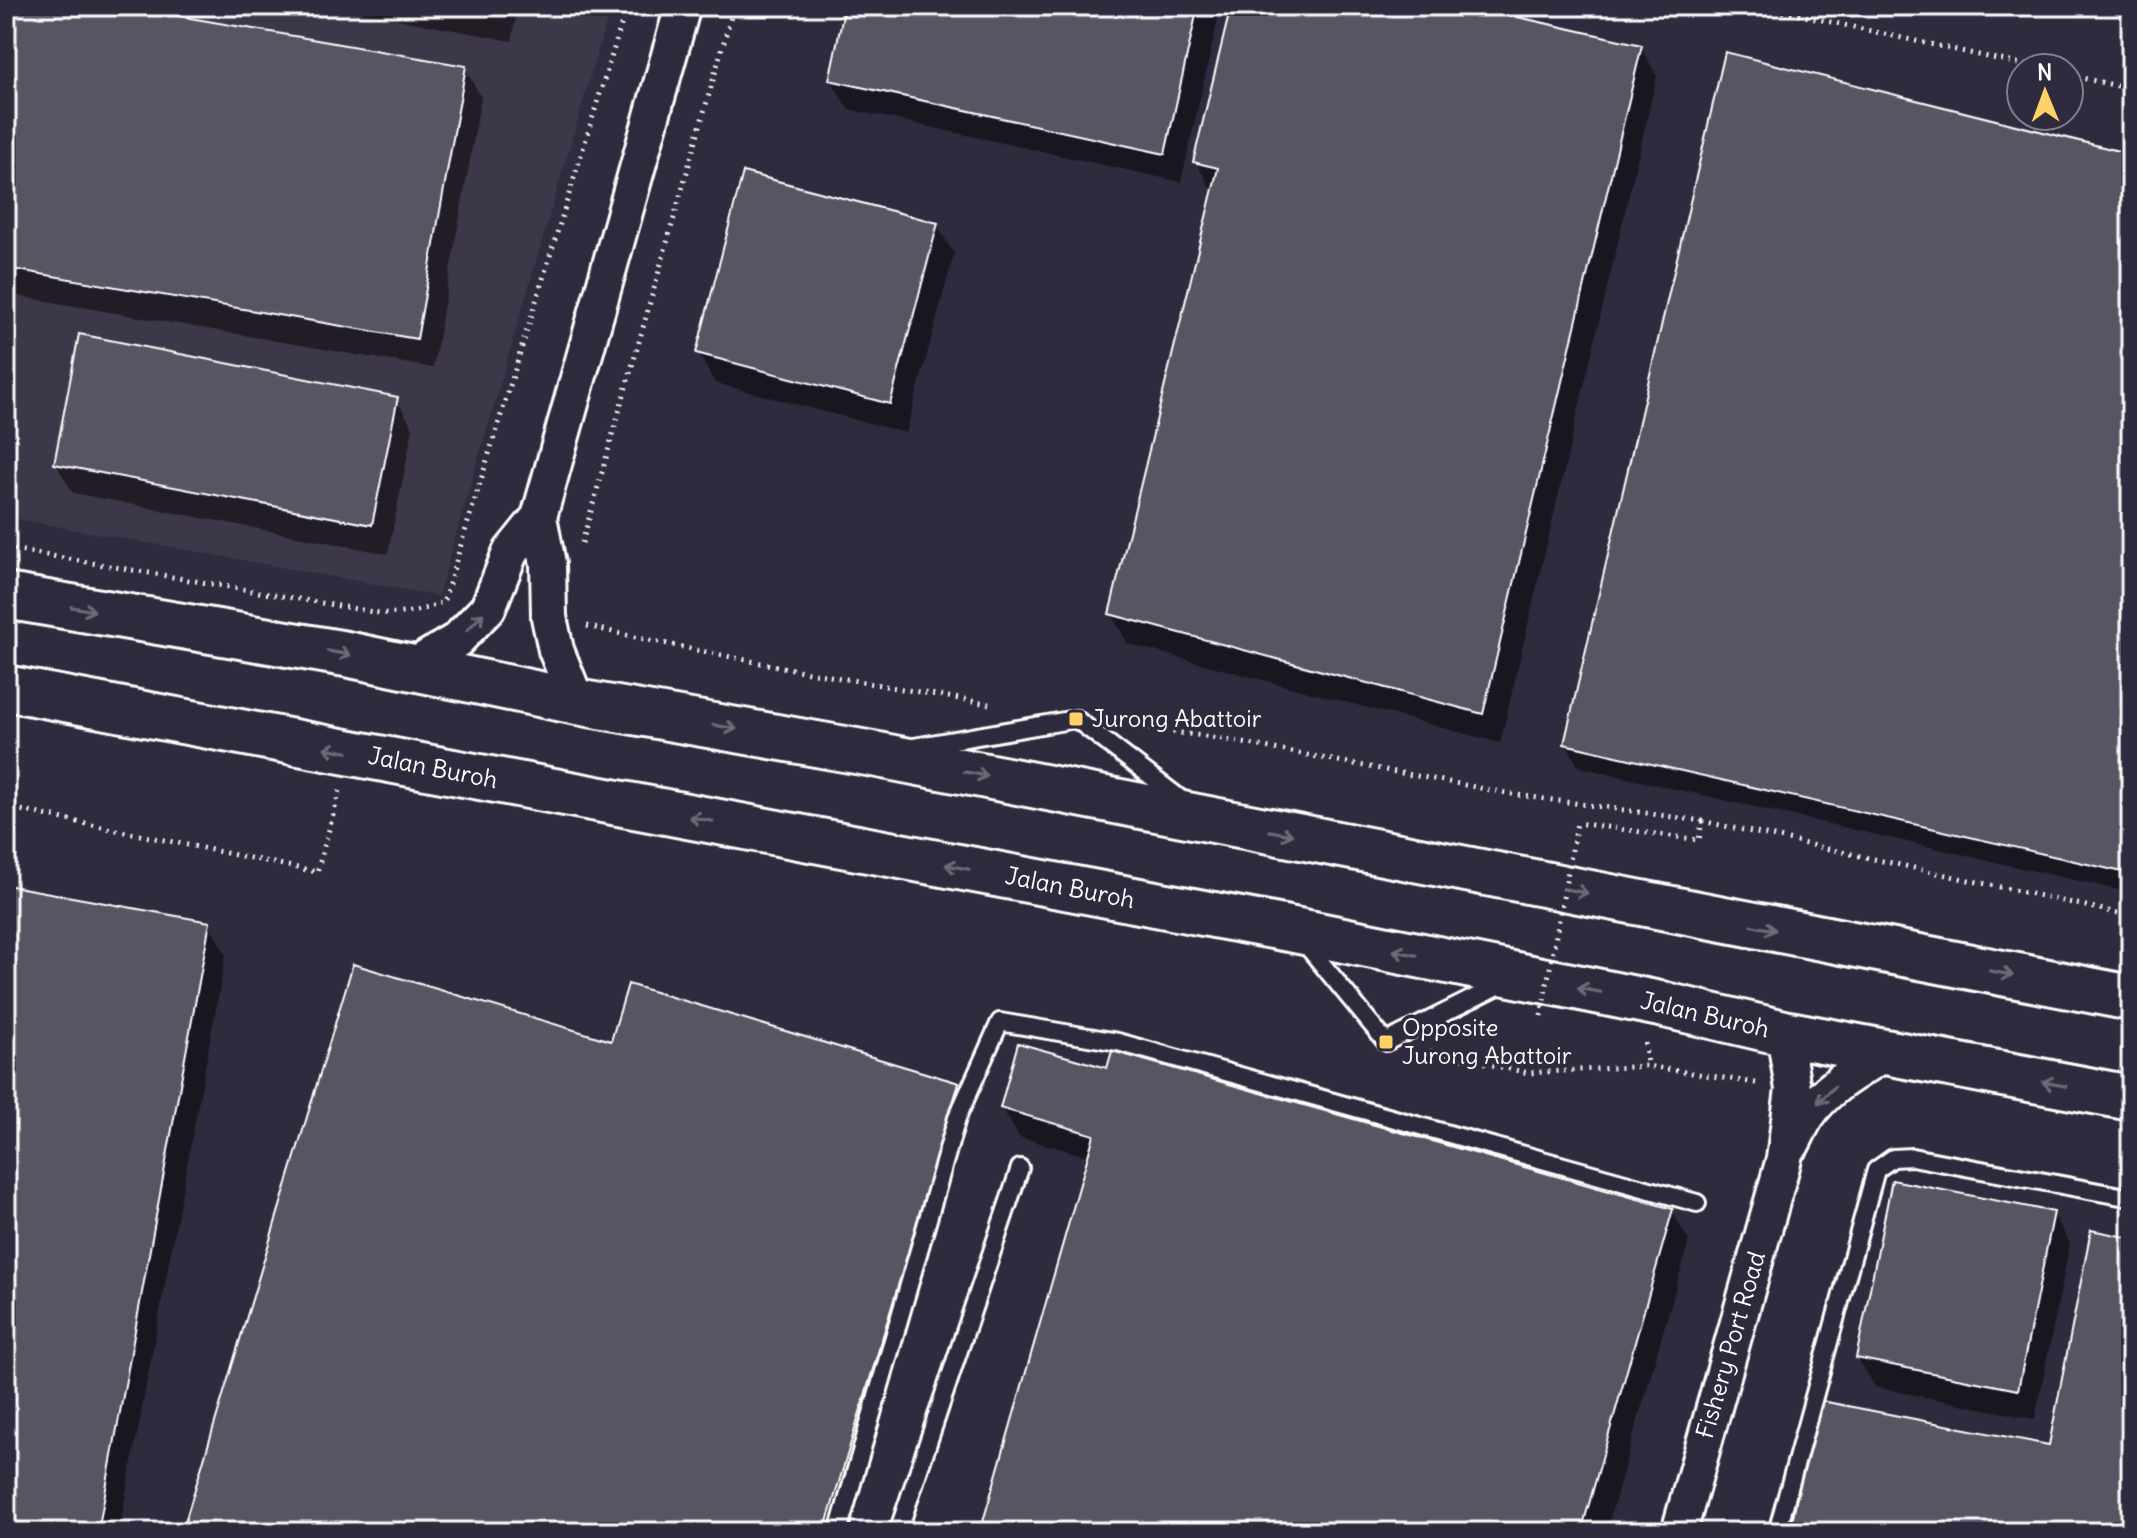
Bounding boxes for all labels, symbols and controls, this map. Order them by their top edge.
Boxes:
north arrow [2005,52,2085,132]
text: N [2037,58,2052,86]
one-way arrow [70,602,95,617]
one-way arrow [465,613,484,632]
one-way arrow [326,646,351,661]
place label: Jurong Abattoir [1092,703,1262,733]
marker: Jurong Abattoir [1067,710,1085,728]
one-way arrow [711,721,737,736]
street label: Jalan Buroh [366,740,500,794]
one-way arrow [324,741,349,756]
one-way arrow [962,767,988,782]
one-way arrow [689,810,715,825]
one-way arrow [1268,826,1294,841]
one-way arrow [945,858,970,873]
street label: Jalan Buroh [1003,860,1137,914]
one-way arrow [1563,884,1588,899]
one-way arrow [1751,921,1777,936]
one-way arrow [1393,944,1418,959]
one-way arrow [1988,966,2013,981]
one-way arrow [1577,982,1602,997]
street label: Jalan Buroh [1638,985,1773,1043]
place label: Opposite Jurong Abattoir [1402,1012,1572,1070]
marker: Opposite Jurong Abattoir [1377,1033,1395,1051]
one-way arrow [2042,1075,2068,1090]
one-way arrow [1816,1086,1836,1105]
street label: Fishery Port Road [1689,1248,1771,1442]

